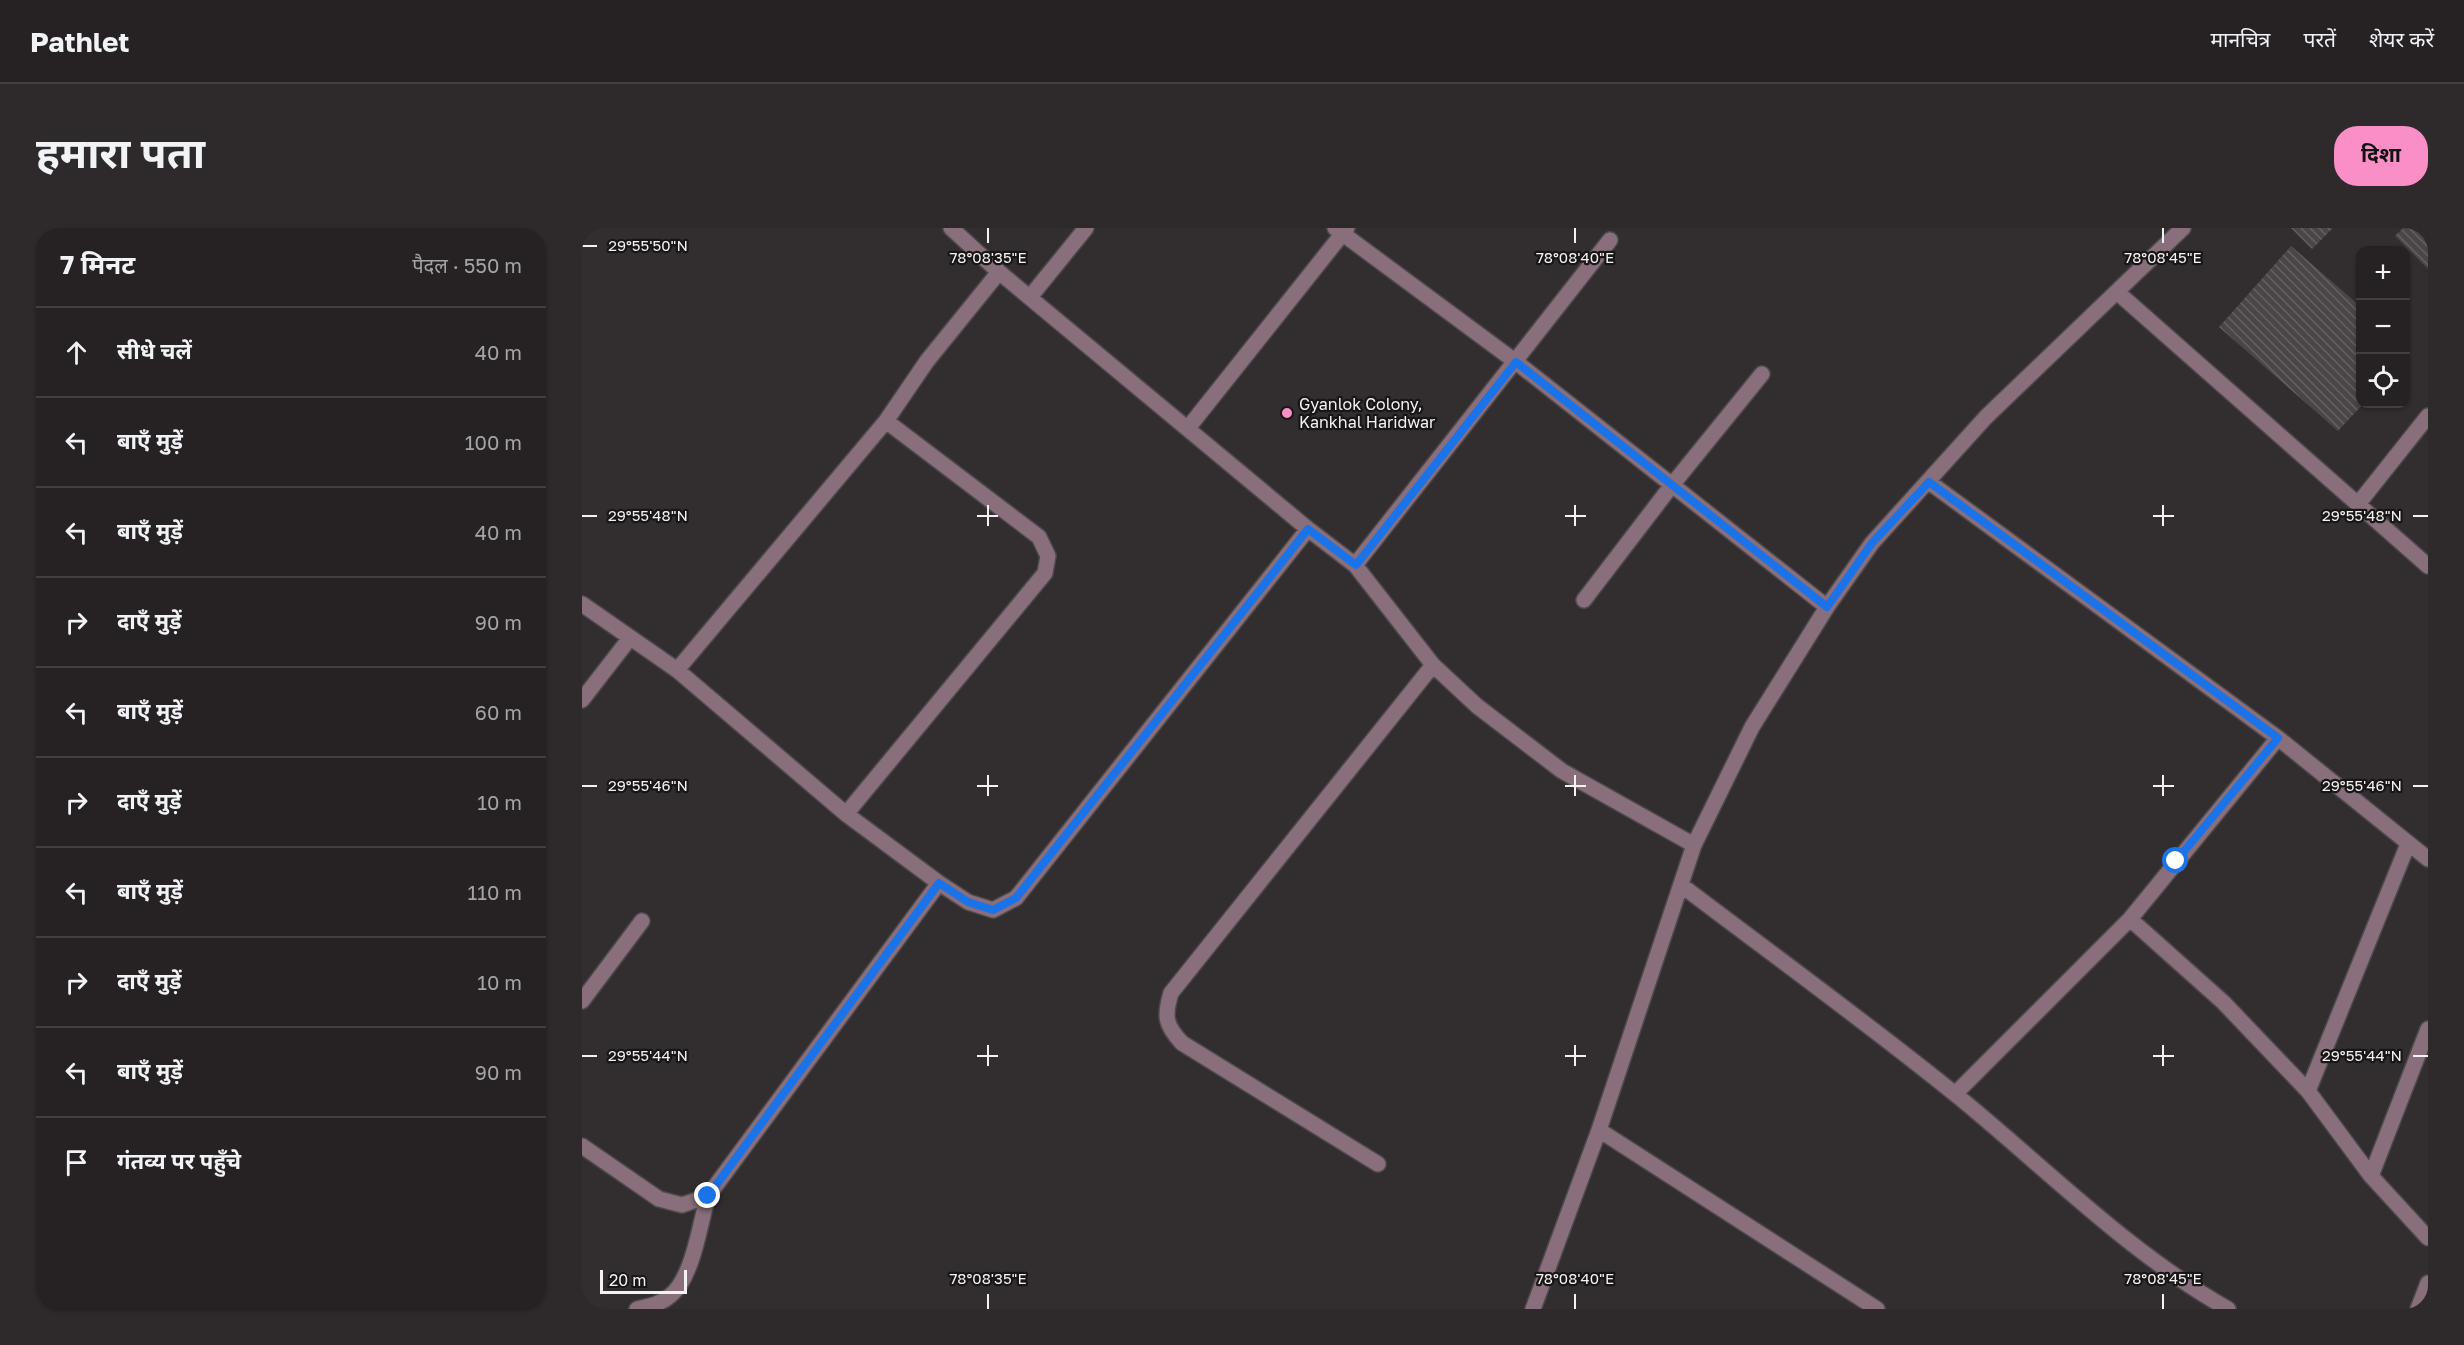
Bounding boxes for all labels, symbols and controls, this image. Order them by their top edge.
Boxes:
text: Pathlet [30,25,130,58]
text: मानचित्र [2210,26,2270,52]
text: परतें [2303,26,2336,52]
text: शेयर करें [2369,26,2434,52]
button: दिशा [2334,126,2428,186]
text: हमारा पता [36,127,205,177]
text: 29°55'50"N [608,236,688,254]
map controls [2356,246,2410,408]
button: + [2356,246,2410,300]
text: 78°08'35"E [949,248,1027,266]
text: 78°08'40"E [1536,248,1614,266]
text: 78°08'45"E [2124,248,2202,266]
text: 7 मिनट [60,249,135,280]
text: पैदल · 550 m [412,253,522,277]
button: − [2356,300,2410,354]
icon: ahead [60,336,93,369]
text: सीधे चलें [117,337,192,364]
text: 40 m [475,340,522,364]
button: locate [2356,354,2410,408]
place label: Gyanlok Colony, Kankhal Haridwar [1299,394,1435,432]
marker: Gyanlok Colony, Kankhal Haridwar [1280,406,1294,420]
icon: left [60,426,93,459]
text: बाएँ मुड़ें [117,427,183,454]
text: 100 m [465,430,522,454]
text: 29°55'48"N [608,506,688,524]
text: 29°55'48"N [2322,506,2402,524]
icon: left [60,516,93,549]
text: बाएँ मुड़ें [117,517,183,544]
text: 40 m [475,520,522,544]
icon: right [60,606,93,639]
text: दाएँ मुड़ें [117,607,182,634]
text: 90 m [475,610,522,634]
icon: left [60,696,93,729]
text: बाएँ मुड़ें [117,697,183,724]
text: 60 m [475,700,522,724]
text: 29°55'46"N [608,776,688,794]
text: 29°55'46"N [2322,776,2402,794]
icon: right [60,786,93,819]
text: दाएँ मुड़ें [117,787,182,814]
text: 10 m [477,790,522,814]
route start [2162,847,2188,873]
icon: left [60,876,93,909]
text: बाएँ मुड़ें [117,877,183,904]
text: 110 m [468,880,522,904]
icon: right [60,966,93,999]
text: दाएँ मुड़ें [117,967,182,994]
text: 10 m [477,970,522,994]
text: 29°55'44"N [608,1046,688,1064]
text: 29°55'44"N [2322,1046,2402,1064]
icon: left [60,1056,93,1089]
text: बाएँ मुड़ें [117,1057,183,1084]
text: 90 m [475,1060,522,1084]
icon: arrive [60,1146,93,1179]
text: गंतव्य पर पहुँचे [117,1147,241,1174]
route end [694,1182,720,1208]
scale bar [600,1267,687,1294]
text: 78°08'35"E [949,1269,1027,1287]
text: 78°08'40"E [1536,1269,1614,1287]
text: 78°08'45"E [2124,1269,2202,1287]
text: 20 m [609,1270,646,1290]

